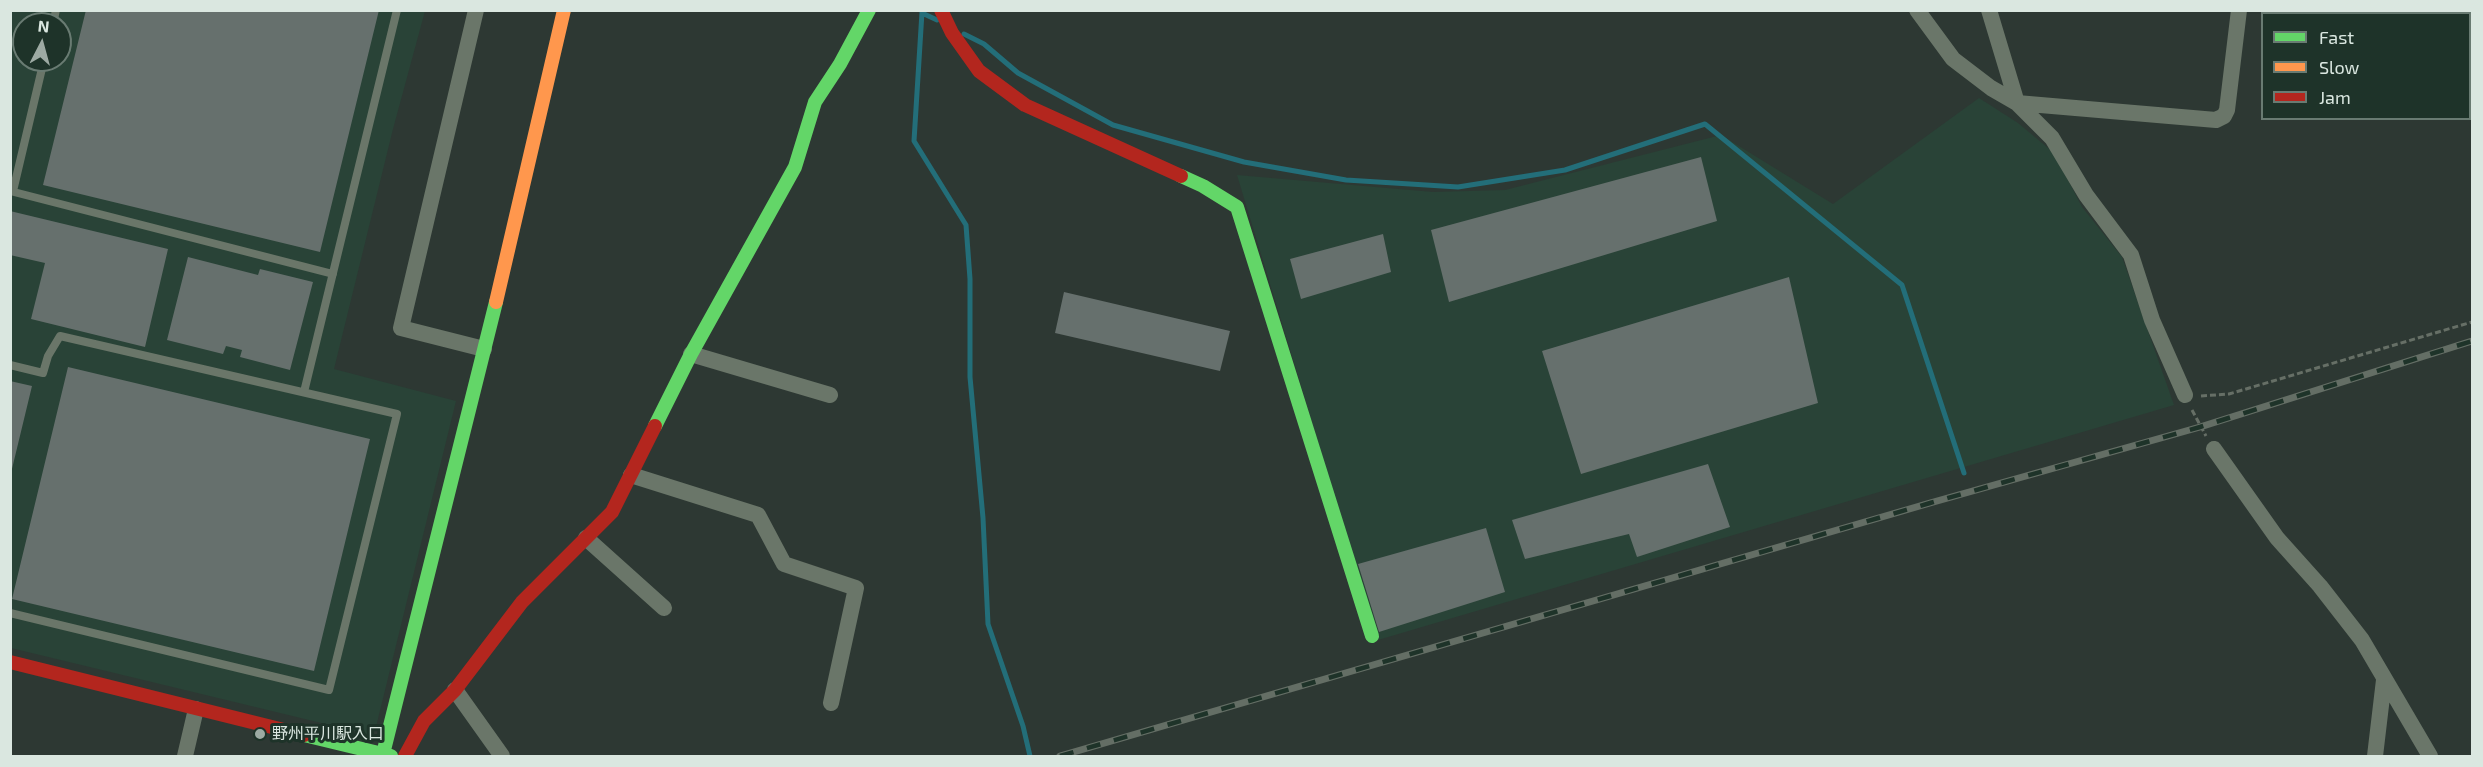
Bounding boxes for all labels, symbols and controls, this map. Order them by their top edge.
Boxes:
north arrow [12,12,72,72]
legend [2261,12,2471,120]
text: N [37,16,50,36]
text: Fast [2319,26,2354,48]
text: Slow [2319,56,2359,78]
text: Jam [2319,86,2351,108]
place label: 野州平川駅入口 [272,724,384,744]
marker: 野州平川駅入口 [253,727,267,741]

